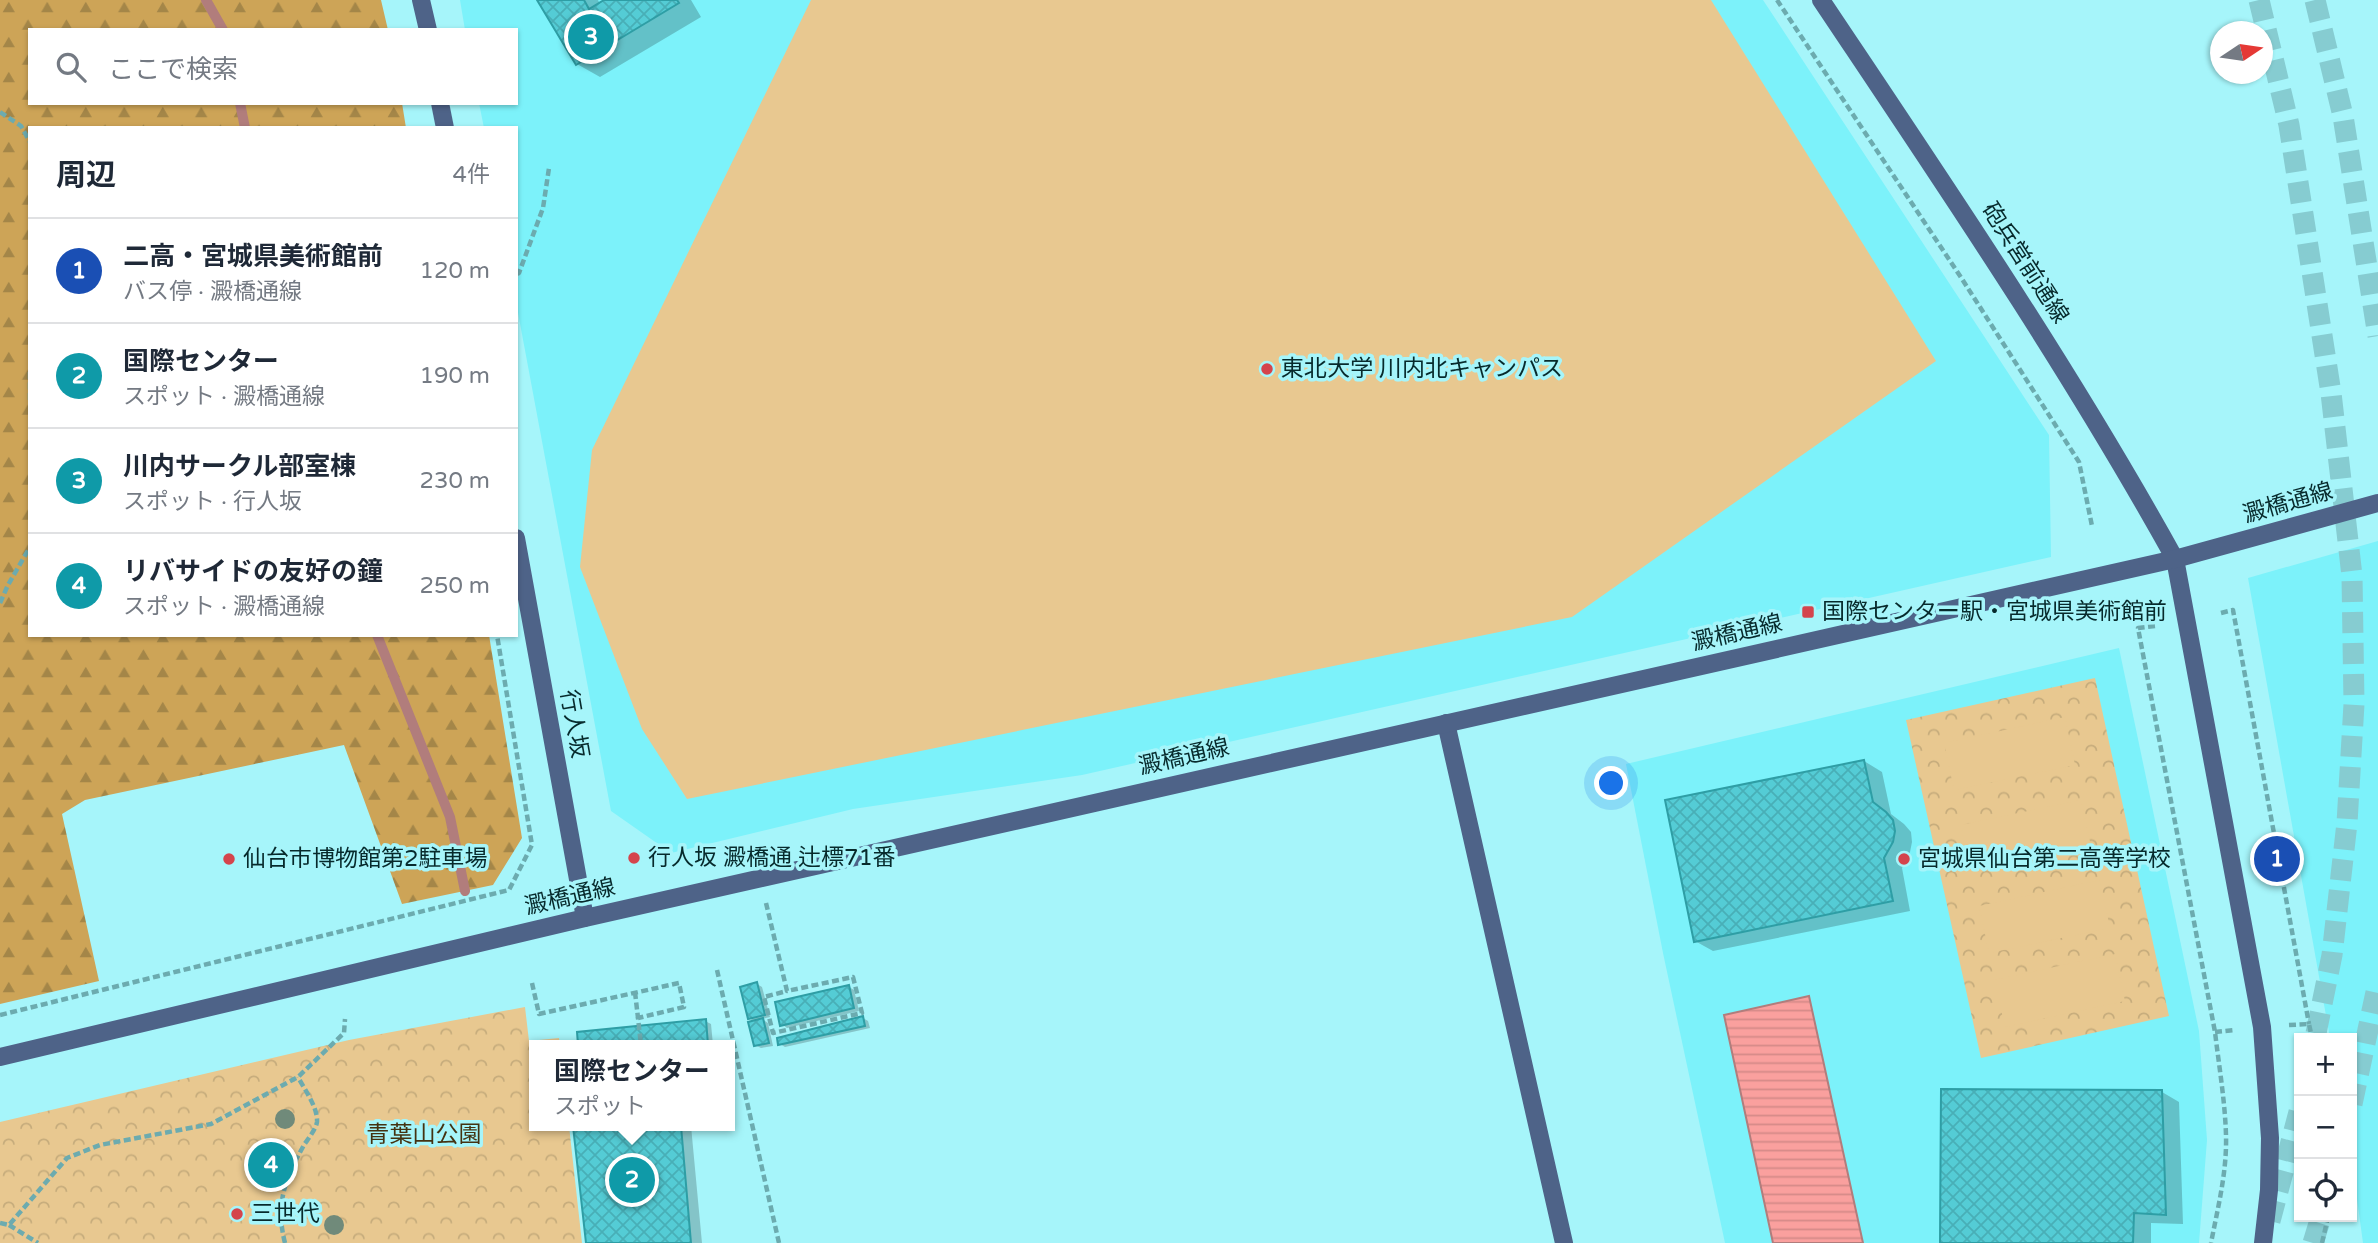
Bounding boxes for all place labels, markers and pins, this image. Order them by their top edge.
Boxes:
pin: 3 [568,11,614,63]
place label: 東北大学 川内北キャンパス [1281,355,1563,383]
marker: 東北大学 川内北キャンパス [1259,361,1275,377]
place label: 国際センター駅・宮城県美術館前 [1822,598,2167,626]
marker: 国際センター駅・宮城県美術館前 [1800,604,1816,620]
pin: 1 [2254,833,2300,885]
place label: 行人坂 澱橋通 辻標71番 [648,844,896,872]
place label: 仙台市博物館第2駐車場 [243,845,487,873]
place label: 宮城県仙台第二高等学校 [1918,845,2171,873]
marker: 行人坂 澱橋通 辻標71番 [626,850,642,866]
marker: 仙台市博物館第2駐車場 [221,851,237,867]
marker: 宮城県仙台第二高等学校 [1896,851,1912,867]
pin: 4 [248,1139,294,1191]
pin: 2 [609,1154,655,1206]
place label: 三世代 [251,1200,320,1228]
marker: 三世代 [229,1206,245,1222]

